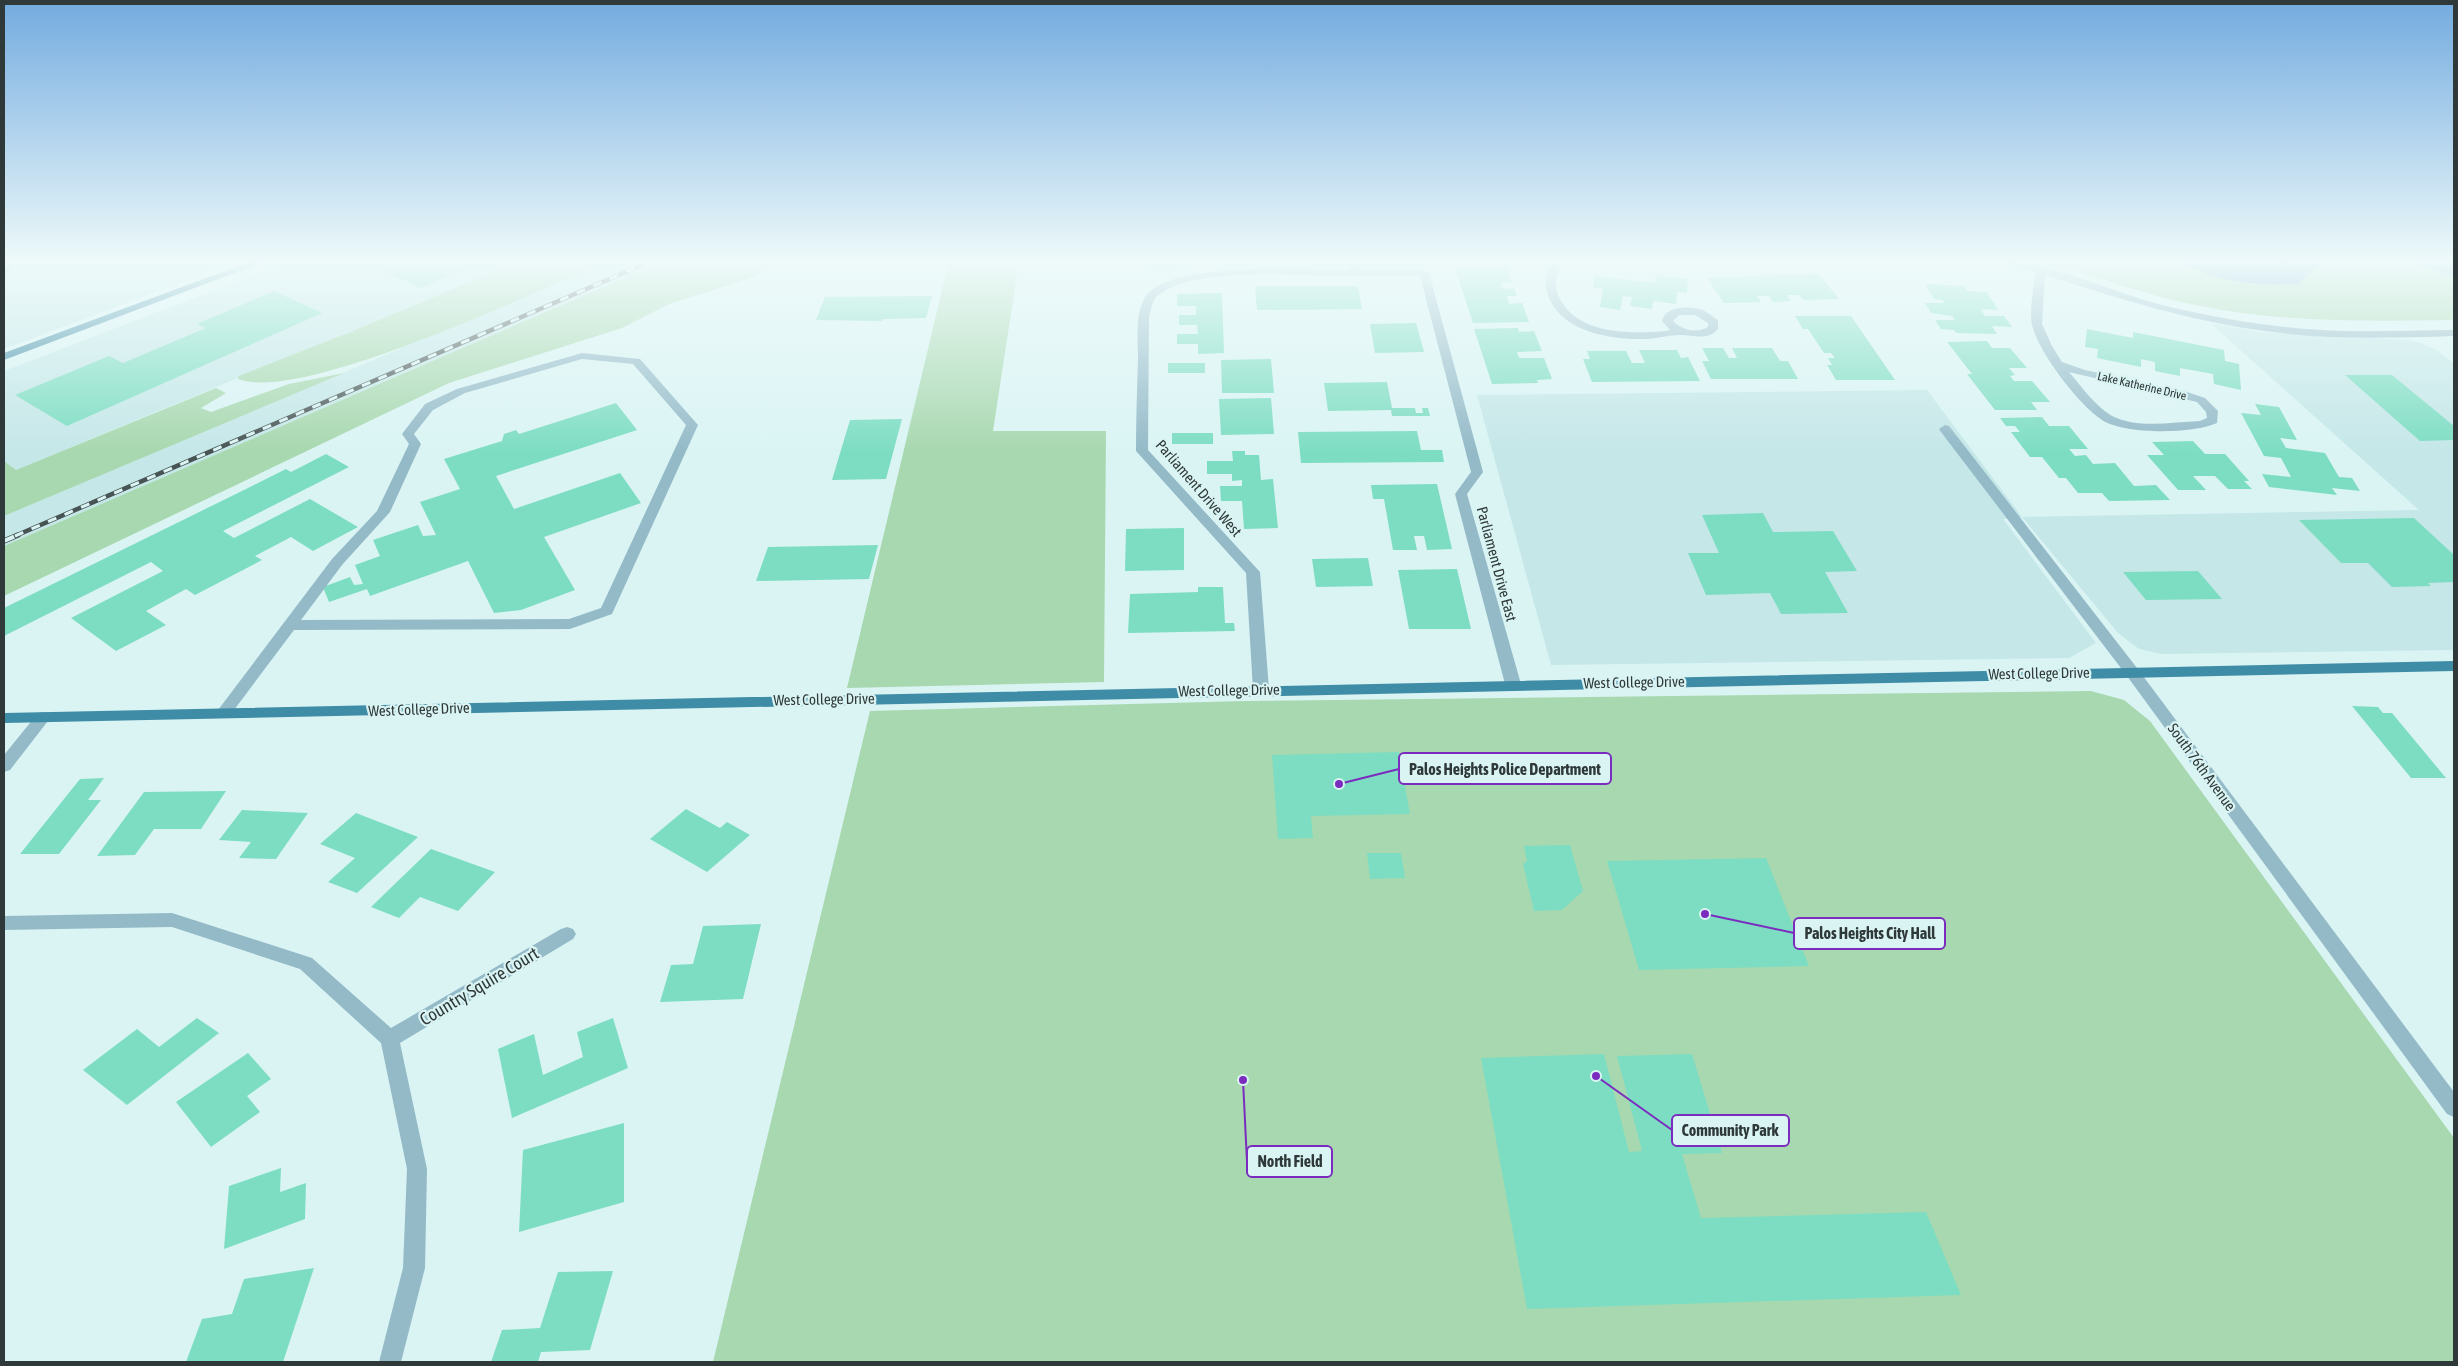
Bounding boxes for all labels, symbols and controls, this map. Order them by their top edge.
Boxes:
street label: Lake Katherine Drive [2096,369,2188,403]
street label: Parliament Drive West [1153,436,1245,540]
street label: Parliament Drive East [1473,505,1521,623]
street label: West College Drive [1988,664,2090,682]
street label: West College Drive [1583,673,1685,691]
street label: West College Drive [1178,681,1280,699]
street label: West College Drive [773,690,875,708]
street label: West College Drive [368,699,470,719]
street label: South 76th Avenue [2165,720,2239,814]
callout: Palos Heights Police Department [1399,753,1611,784]
text: Palos Heights Police Department [1409,760,1601,778]
callout: Palos Heights City Hall [1794,918,1945,949]
text: Palos Heights City Hall [1804,924,1936,942]
street label: Country Squire Court [416,942,542,1030]
callout: Community Park [1672,1115,1789,1146]
text: Community Park [1681,1121,1779,1139]
callout: North Field [1247,1146,1332,1177]
text: North Field [1257,1152,1323,1170]

